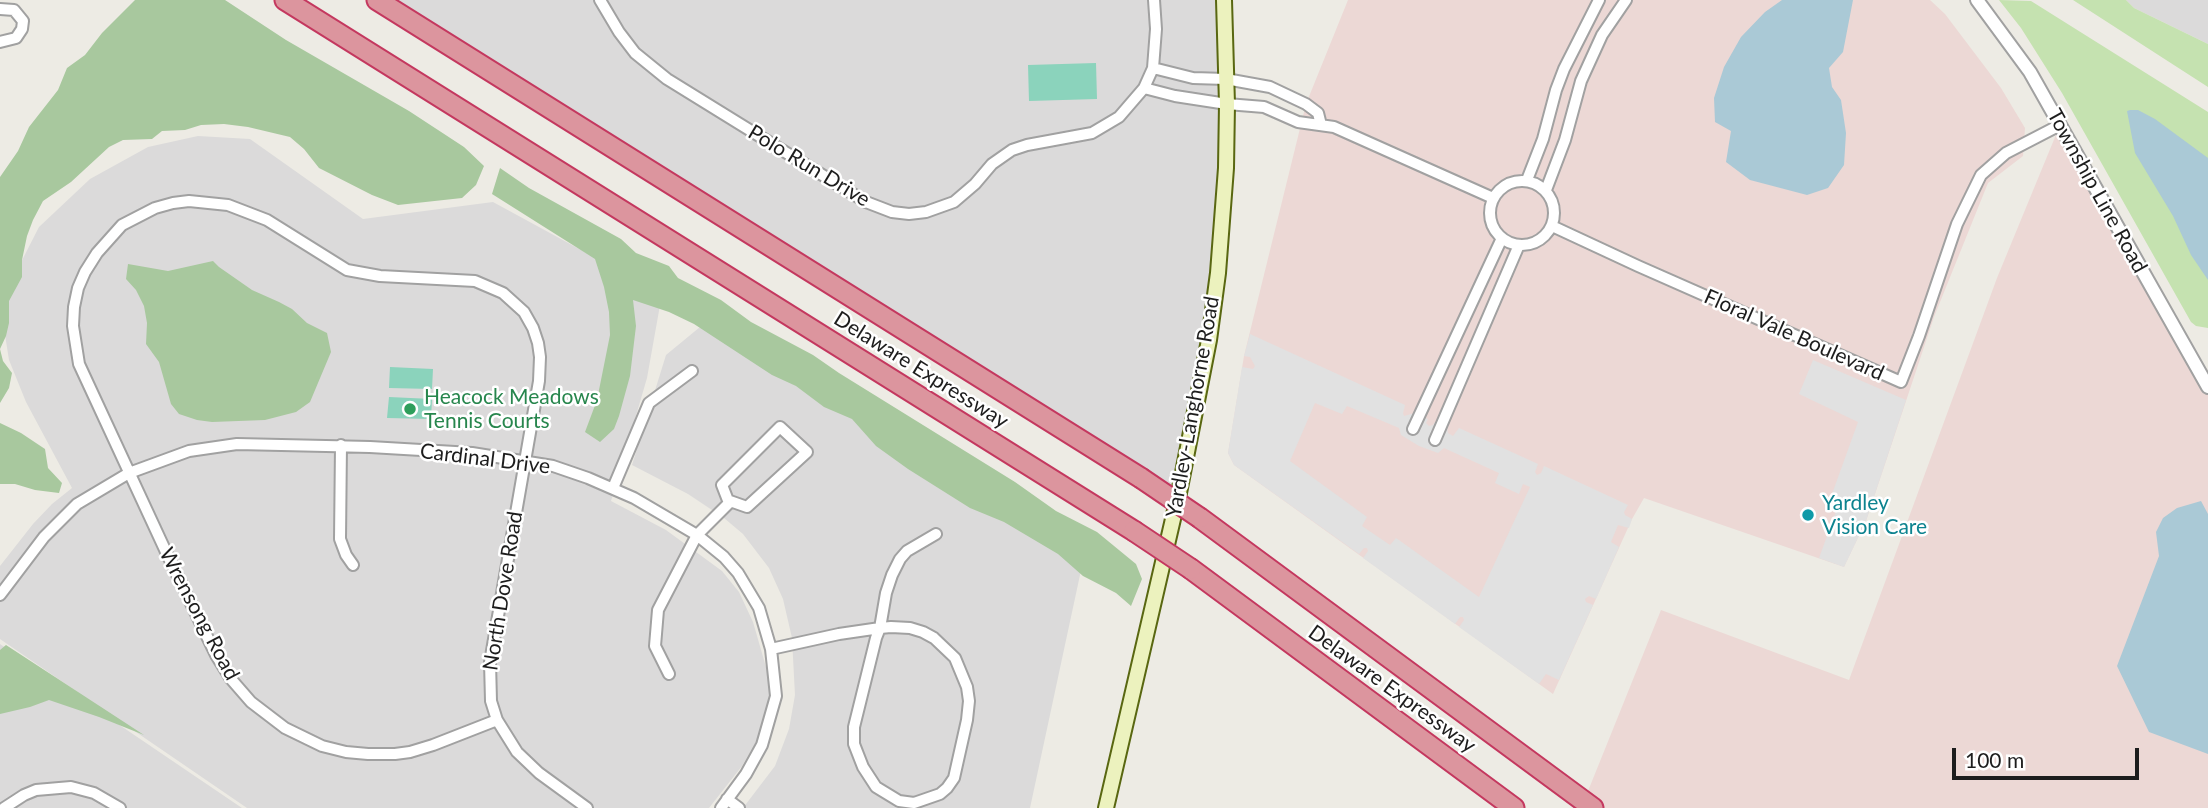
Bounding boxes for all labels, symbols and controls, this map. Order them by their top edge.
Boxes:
street label: Township Line Road [2042,105,2152,277]
street label: Polo Run Drive [743,120,875,212]
street label: Floral Vale Boulevard [1700,284,1888,386]
street label: Yardley-Langhorne Road [1161,294,1225,520]
street label: Delaware Expressway [829,306,1013,434]
place label: Heacock Meadows Tennis Courts [424,384,599,434]
marker: Heacock Meadows Tennis Courts [402,401,418,417]
street label: Cardinal Drive [418,439,552,479]
place label: Yardley Vision Care [1822,490,1927,540]
marker: Yardley Vision Care [1800,507,1816,523]
street label: North Dove Road [478,510,528,672]
street label: Wrensong Road [153,543,245,685]
street label: Delaware Expressway [1303,620,1481,758]
scale bar [1956,734,2143,778]
text: 100 m [1965,747,2024,772]

